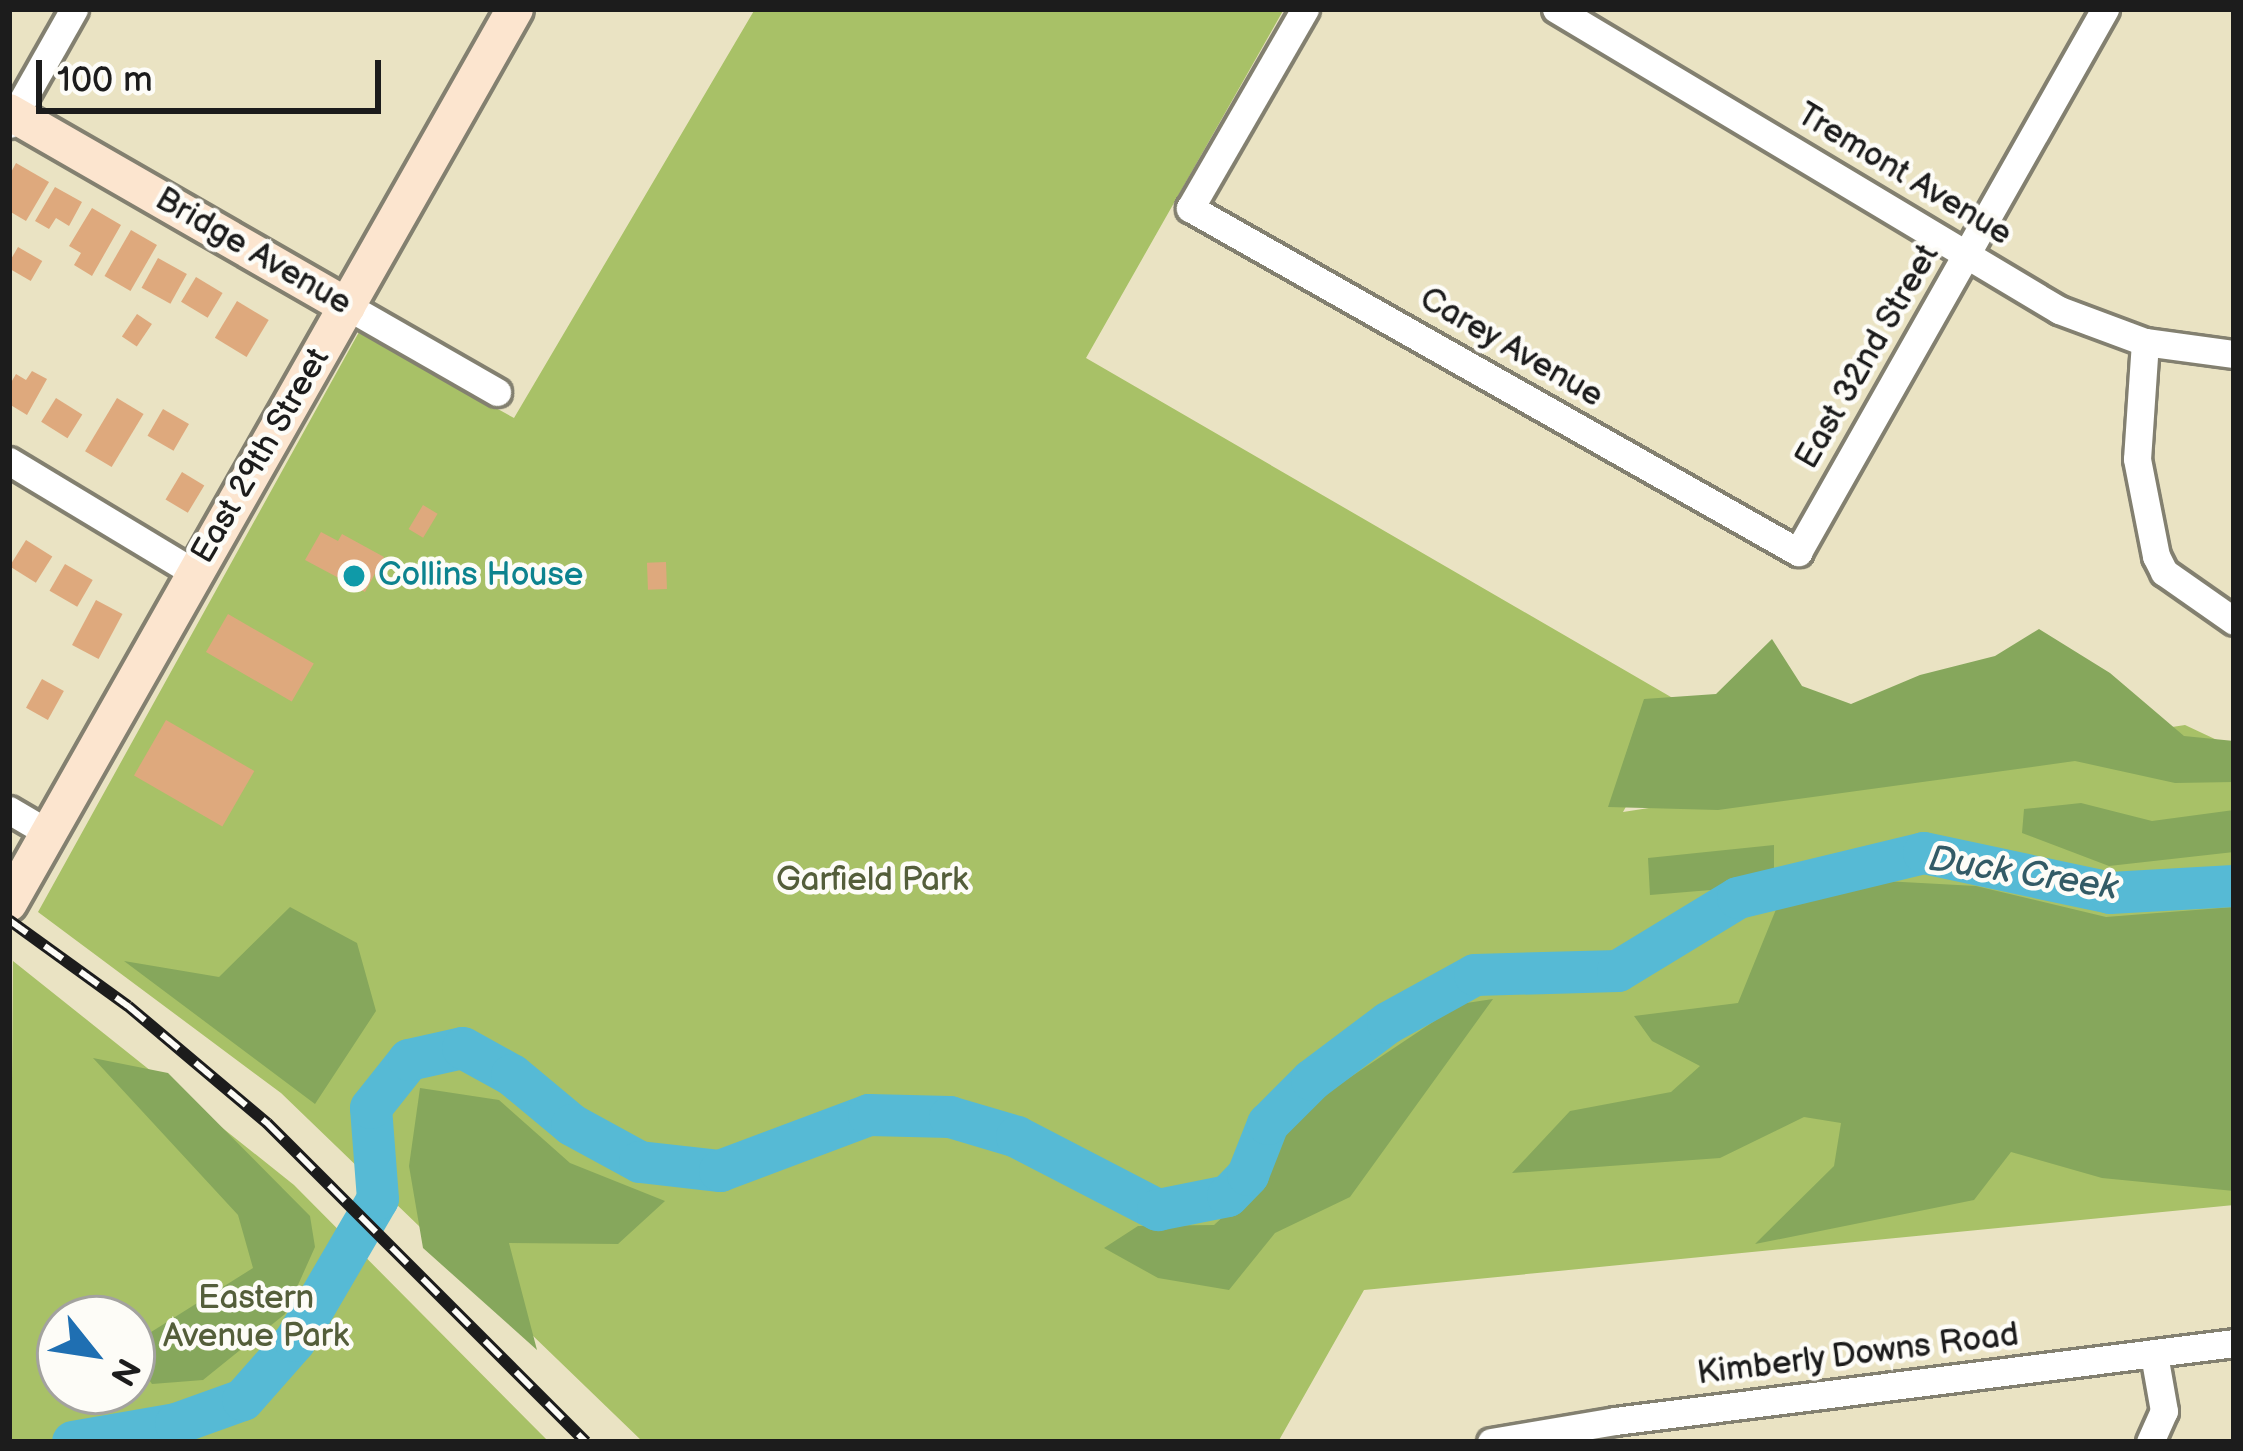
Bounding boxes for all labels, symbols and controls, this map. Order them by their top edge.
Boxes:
scale bar [42,36,387,110]
text: 100 m [57,59,153,102]
street label: Tremont Avenue [1789,95,2019,255]
street label: Bridge Avenue [148,180,358,324]
street label: East 32nd Street [1788,238,1948,476]
street label: Carey Avenue [1411,279,1611,417]
street label: East 29th Street [183,341,339,571]
place label: Collins House [378,556,583,596]
marker: Collins House [341,563,367,589]
water label: Duck Creek [1925,838,2121,910]
park label: Garfield Park [776,861,968,901]
park label: Eastern Avenue Park [163,1279,349,1357]
north arrow [36,1295,156,1415]
street label: Kimberly Downs Road [1694,1315,2022,1395]
text: N [101,1351,148,1392]

